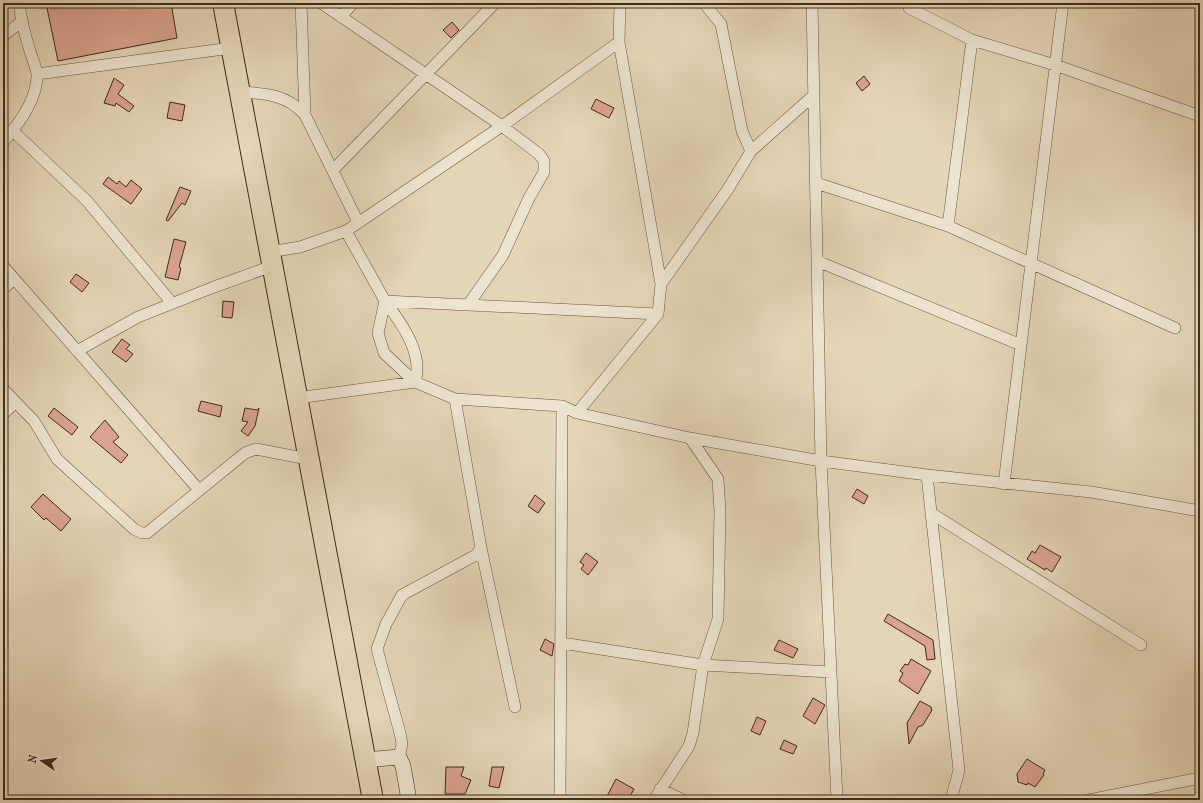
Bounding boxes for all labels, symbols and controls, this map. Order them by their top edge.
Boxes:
north arrow [22,741,62,781]
text: N [25,753,40,764]

